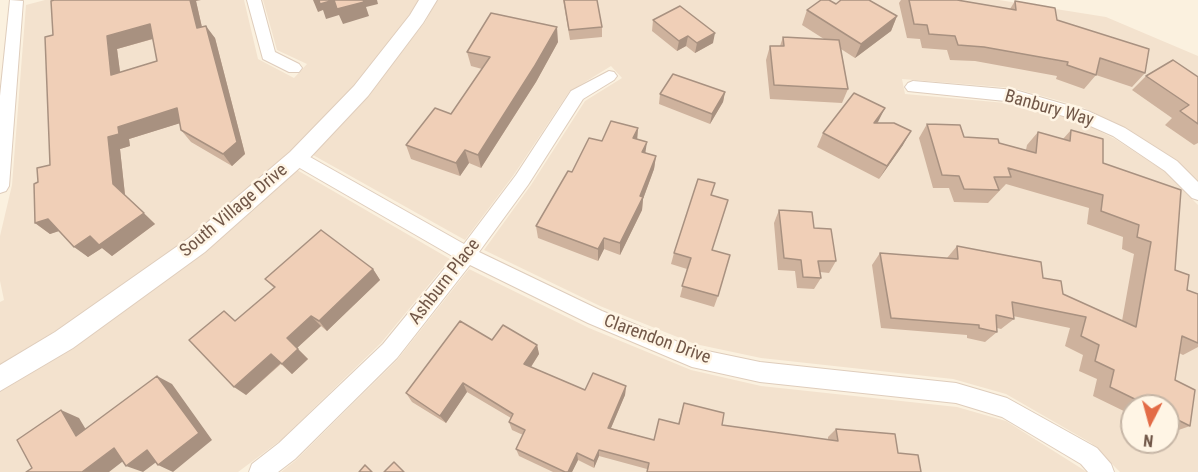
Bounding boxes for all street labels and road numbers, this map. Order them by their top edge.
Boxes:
street label: Banbury Way [1002,86,1096,132]
street label: South Village Drive [176,160,292,262]
street label: Ashburn Place [405,235,485,329]
street label: Clarendon Drive [601,311,713,369]

